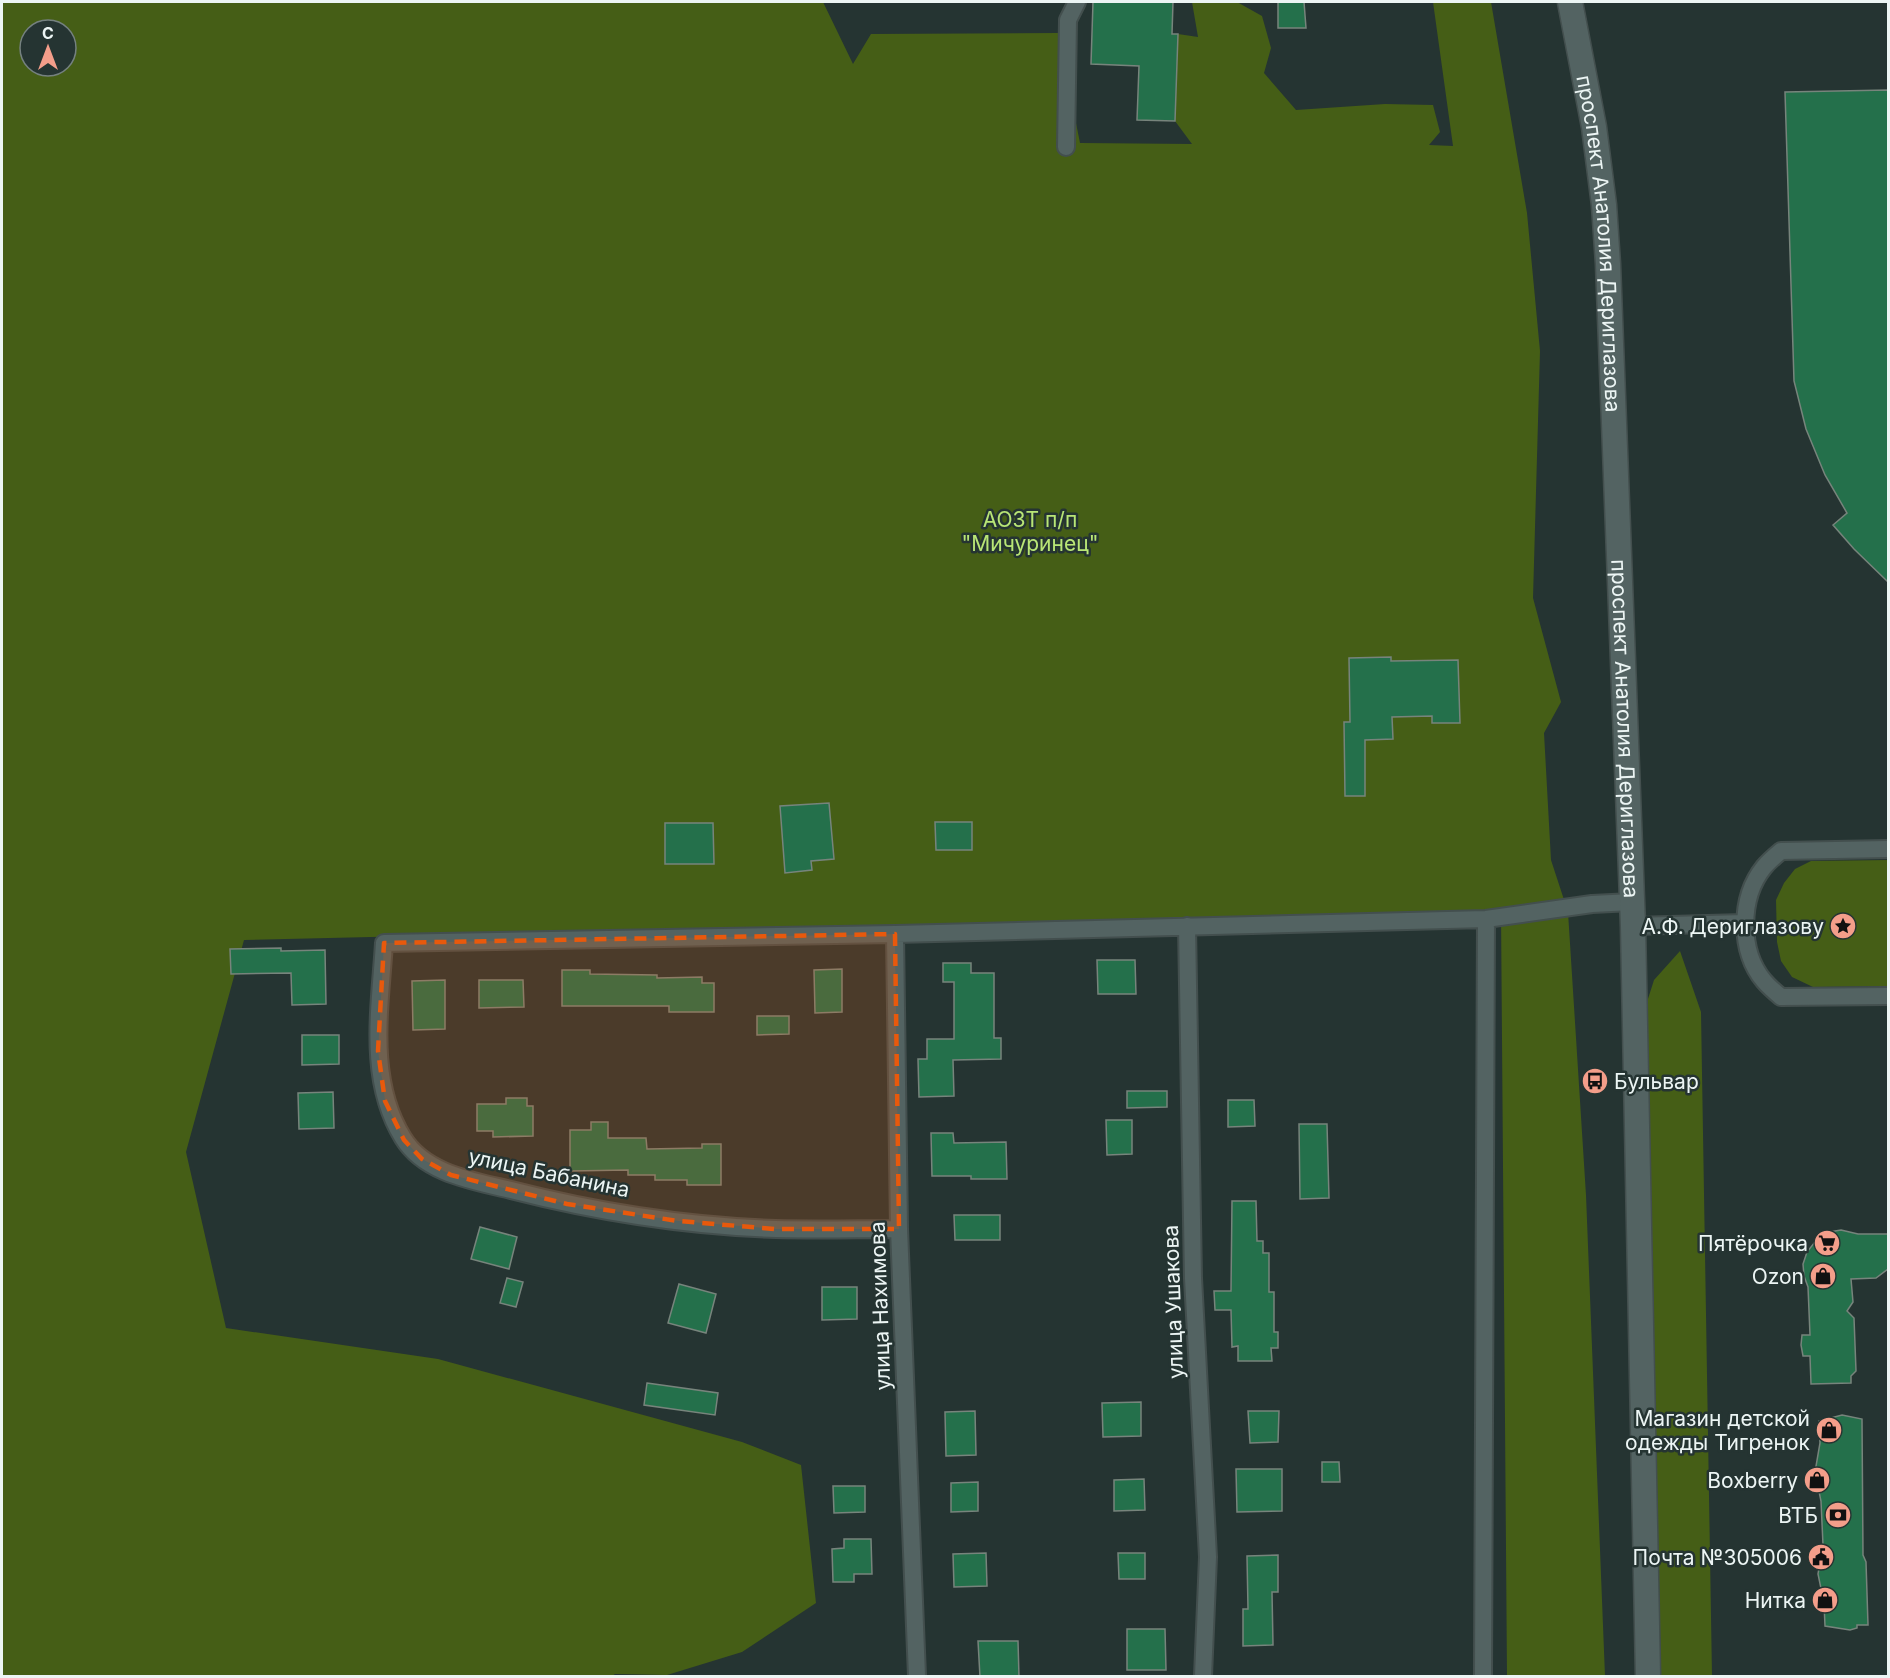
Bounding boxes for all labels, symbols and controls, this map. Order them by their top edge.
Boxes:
north arrow [18,18,78,78]
text: С [42,23,54,43]
street label: проспект Анатолия Дериглазова [1572,73,1626,413]
park label: АОЗТ п/п "Мичуринец" [961,507,1099,556]
street label: проспект Анатолия Дериглазова [1607,559,1644,898]
place icon: А.Ф. Дериглазову [1828,911,1858,941]
place label: А.Ф. Дериглазову [1642,914,1824,939]
bus stop icon: Бульвар [1580,1066,1610,1096]
place label: Бульвар [1614,1069,1699,1094]
street label: улица Бабанина [466,1144,632,1202]
street label: улица Нахимова [865,1221,895,1391]
street label: улица Ушакова [1158,1225,1188,1379]
supermarket icon: Пятёрочка [1812,1228,1842,1258]
place label: Пятёрочка [1698,1231,1808,1256]
shop icon: Ozon [1808,1261,1838,1291]
place label: Ozon [1752,1264,1804,1289]
place label: Магазин детской одежды Тигренок [1625,1406,1811,1455]
shop icon: Магазин детской одежды Тигренок [1814,1415,1844,1445]
shop icon: Boxberry [1802,1465,1832,1495]
place label: Boxberry [1707,1468,1798,1493]
bank icon: ВТБ [1823,1500,1853,1530]
place label: ВТБ [1778,1503,1818,1528]
public building icon: Почта №305006 [1806,1542,1836,1572]
place label: Почта №305006 [1633,1545,1802,1570]
shop icon: Нитка [1810,1585,1840,1615]
place label: Нитка [1745,1588,1806,1613]

